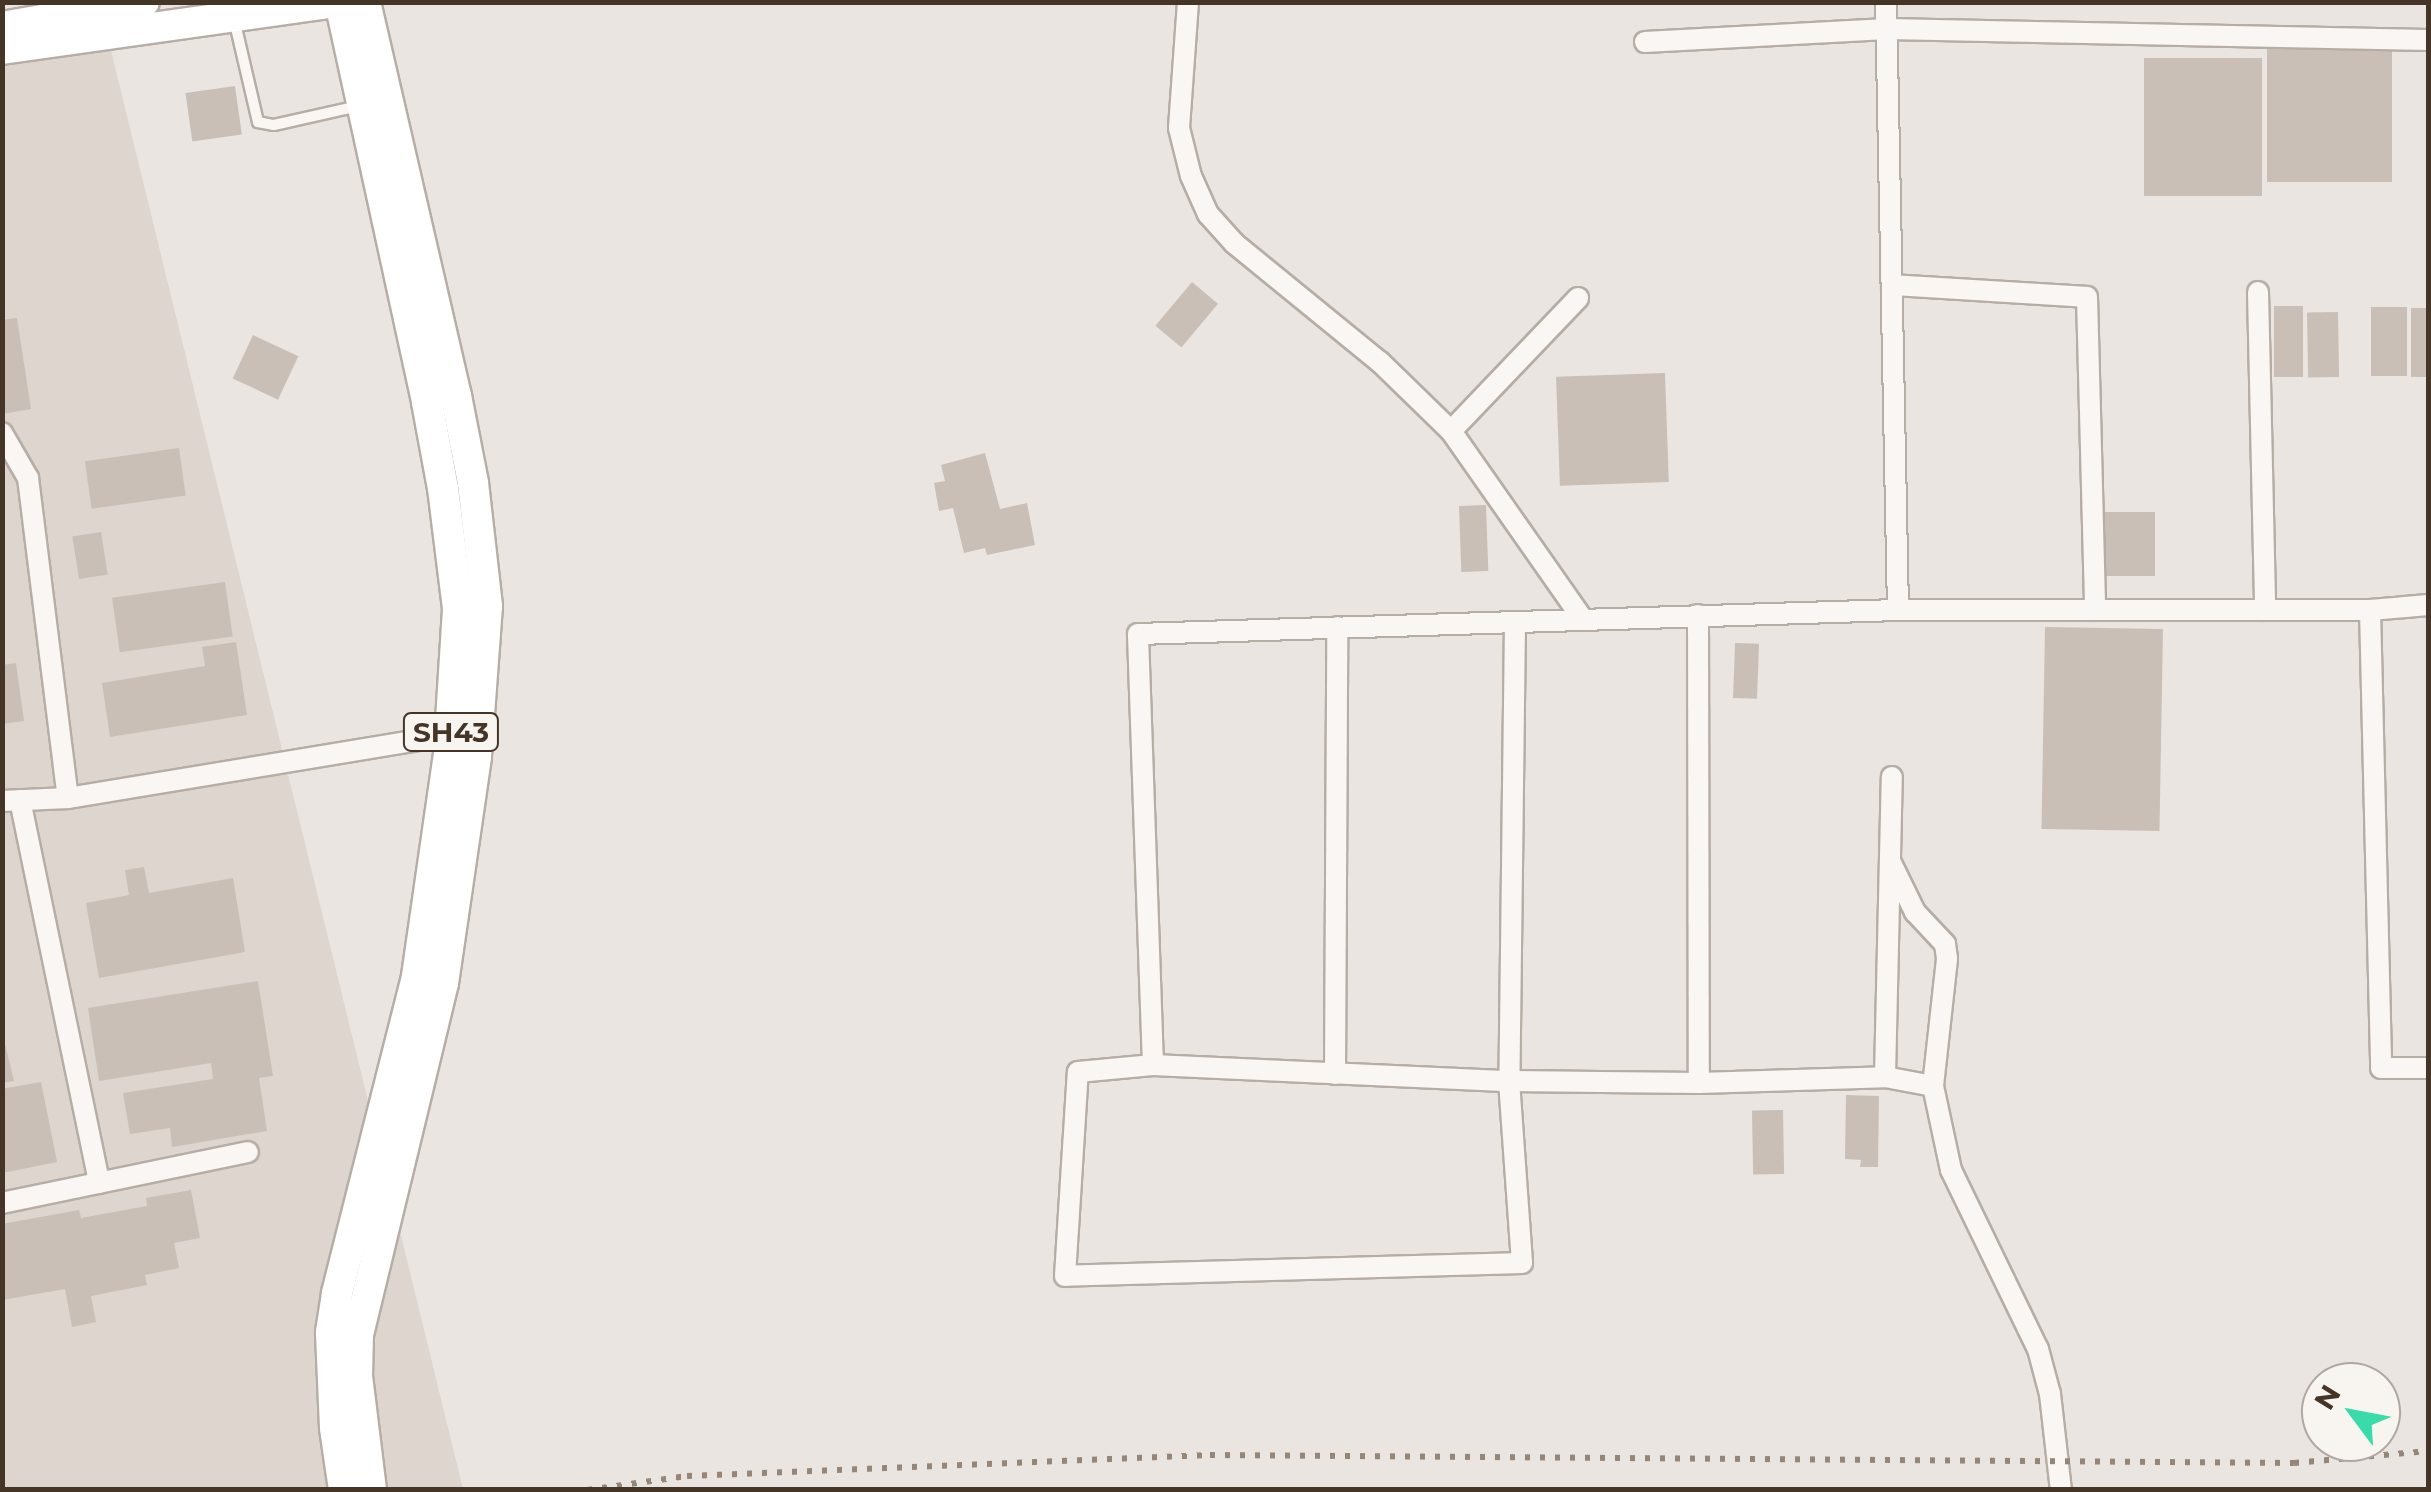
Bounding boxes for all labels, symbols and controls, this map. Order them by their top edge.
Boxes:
road number: SH43 [401,709,501,755]
north arrow [2301,1362,2401,1462]
text: N [2307,1379,2348,1416]

